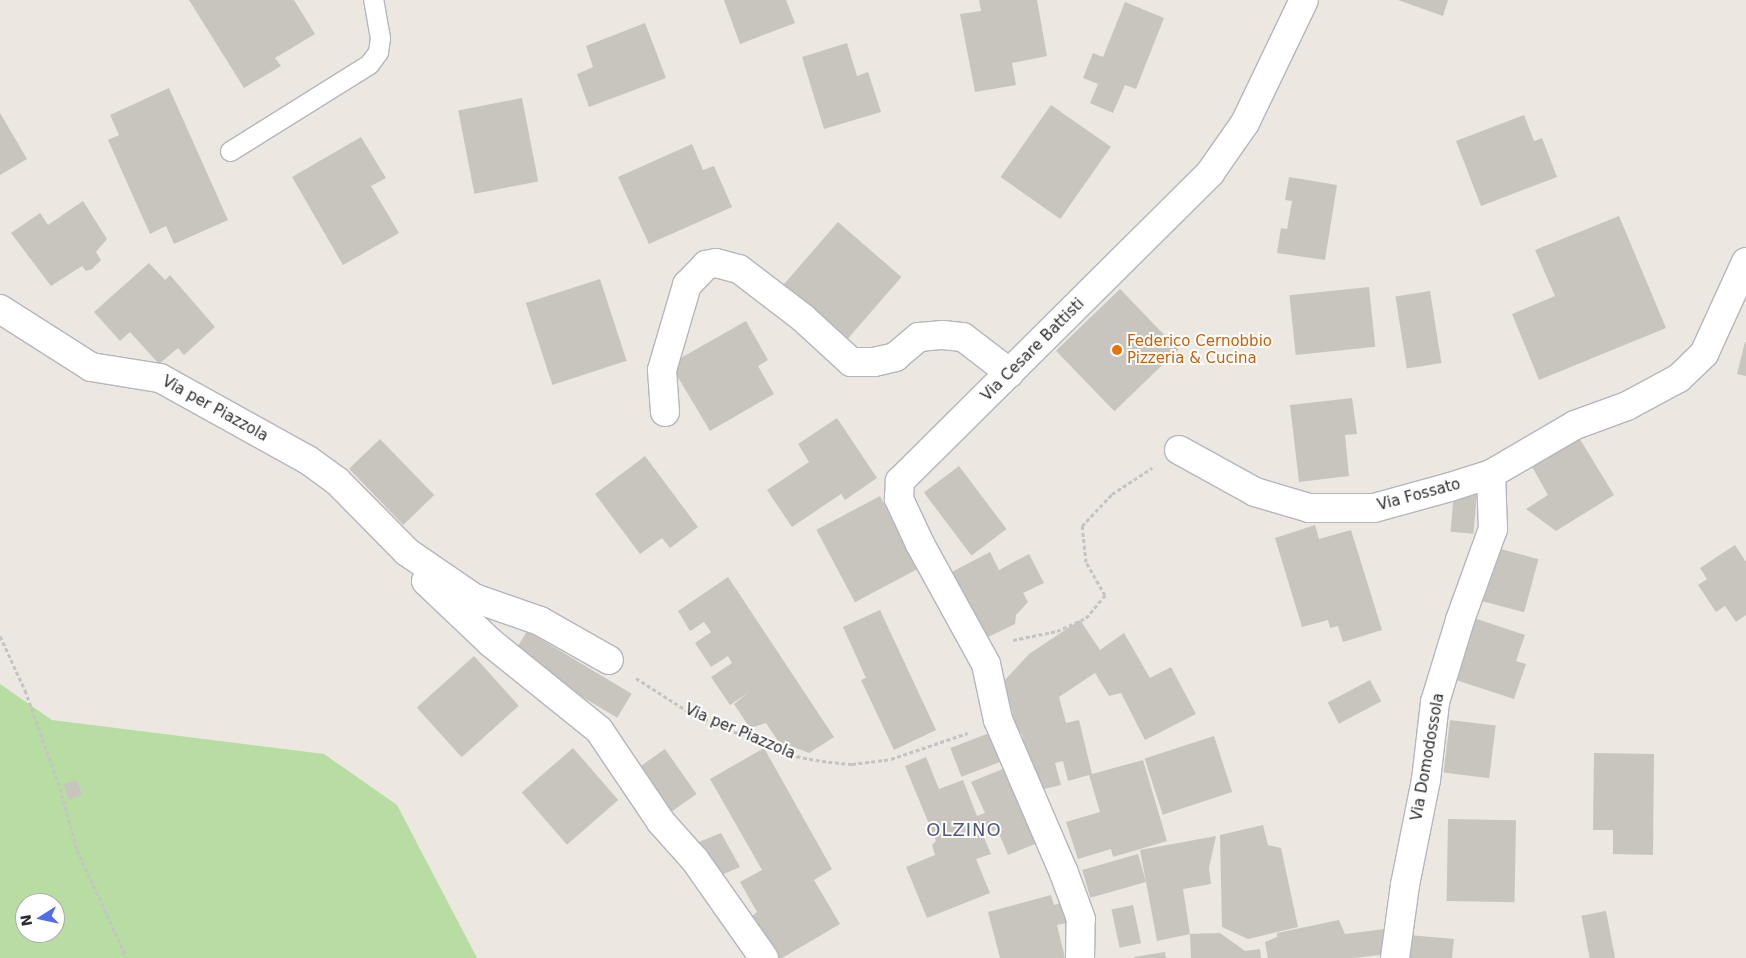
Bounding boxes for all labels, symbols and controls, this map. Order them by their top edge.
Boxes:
street label: Via Cesare Battisti [978,295,1088,405]
place label: Federico Cernobbio Pizzeria & Cucina [1127,332,1272,367]
marker: Federico Cernobbio Pizzeria & Cucina [1111,344,1123,356]
street label: Via per Piazzola [159,372,271,446]
street label: Via Fossato [1376,475,1462,515]
street label: Via Domodossola [1408,692,1448,822]
street label: Via per Piazzola [682,701,798,763]
district label: OLZINO [926,819,1002,841]
north arrow [15,893,65,943]
text: N [17,913,35,928]

